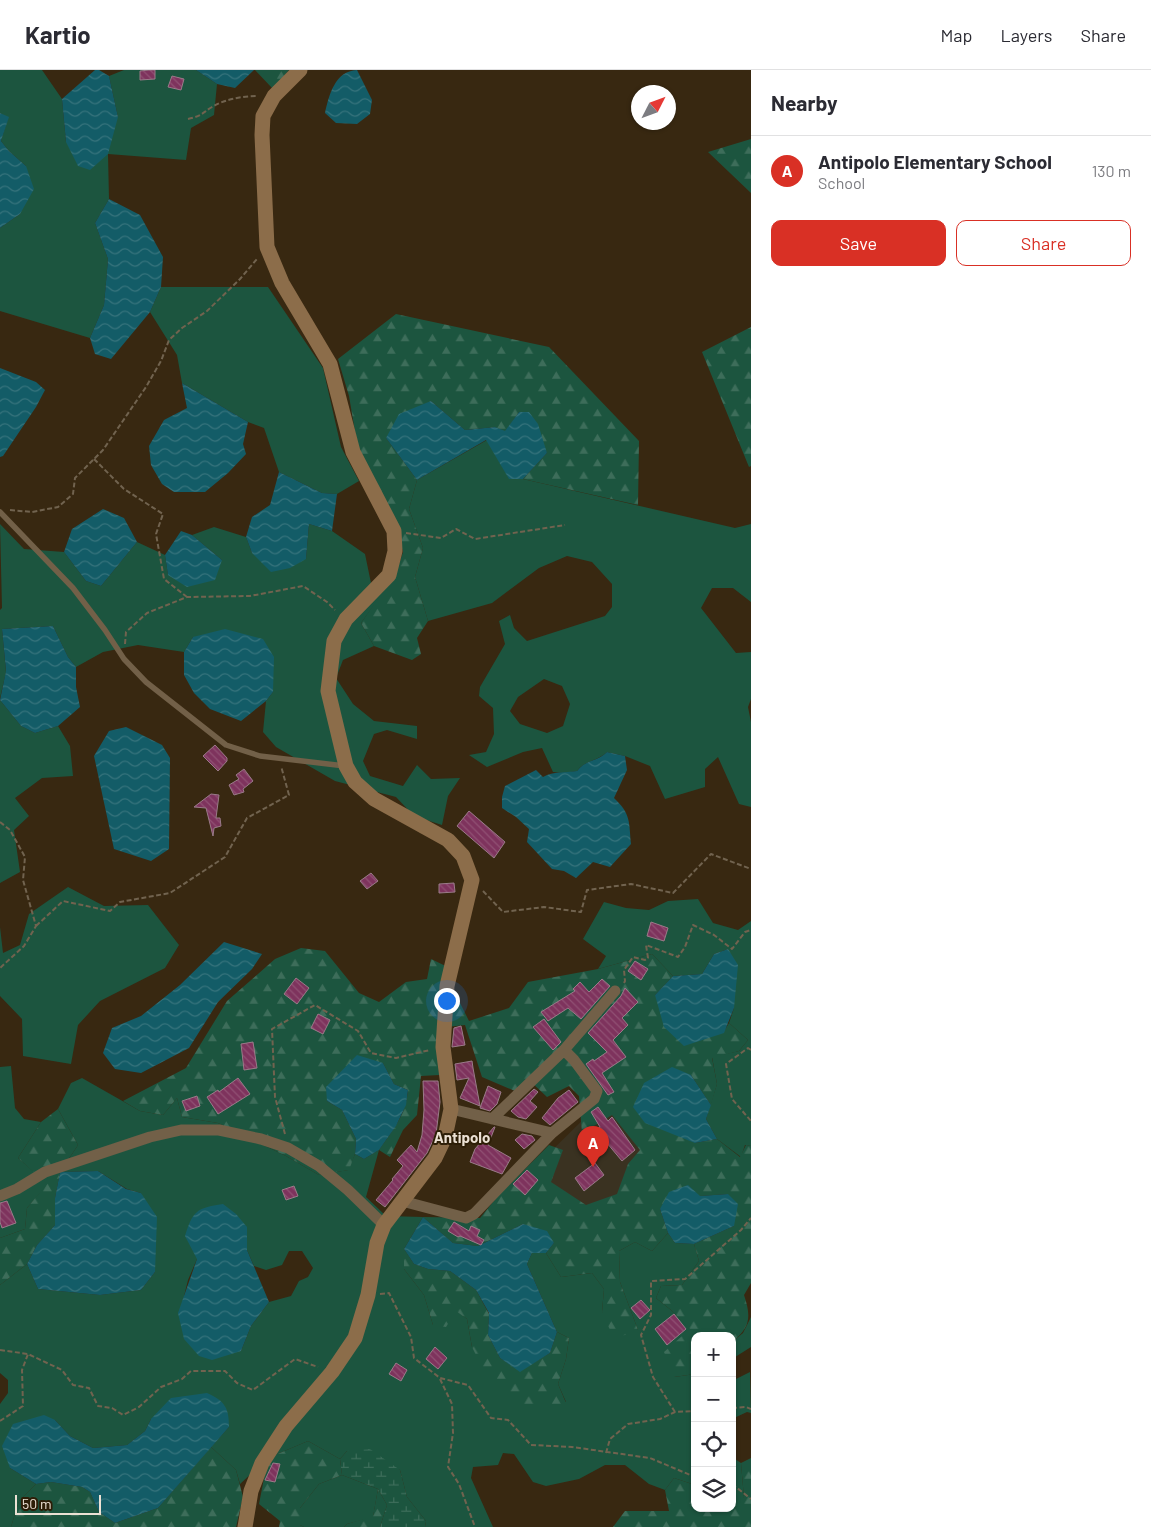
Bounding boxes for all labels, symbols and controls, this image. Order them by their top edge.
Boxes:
text: Kartio [25,20,91,49]
text: Map [940,24,972,46]
text: Layers [1000,24,1053,46]
text: Share [1081,24,1126,46]
north arrow [631,85,676,130]
text: Nearby [771,90,837,115]
text: Antipolo Elementary School [818,150,1052,173]
text: A [782,161,792,180]
text: 130 m [1092,161,1131,180]
text: School [818,173,865,192]
button: Save [771,220,946,266]
button: Share [956,220,1131,266]
your location [434,988,460,1014]
pin: A [577,1126,609,1167]
district label: Antipolo [434,1128,490,1146]
map controls [691,1332,736,1512]
button: + [691,1332,736,1377]
button: − [691,1377,736,1422]
button: locate [691,1422,736,1467]
button: layers [691,1467,736,1512]
scale bar [15,1492,101,1515]
text: 50 m [22,1495,51,1512]

